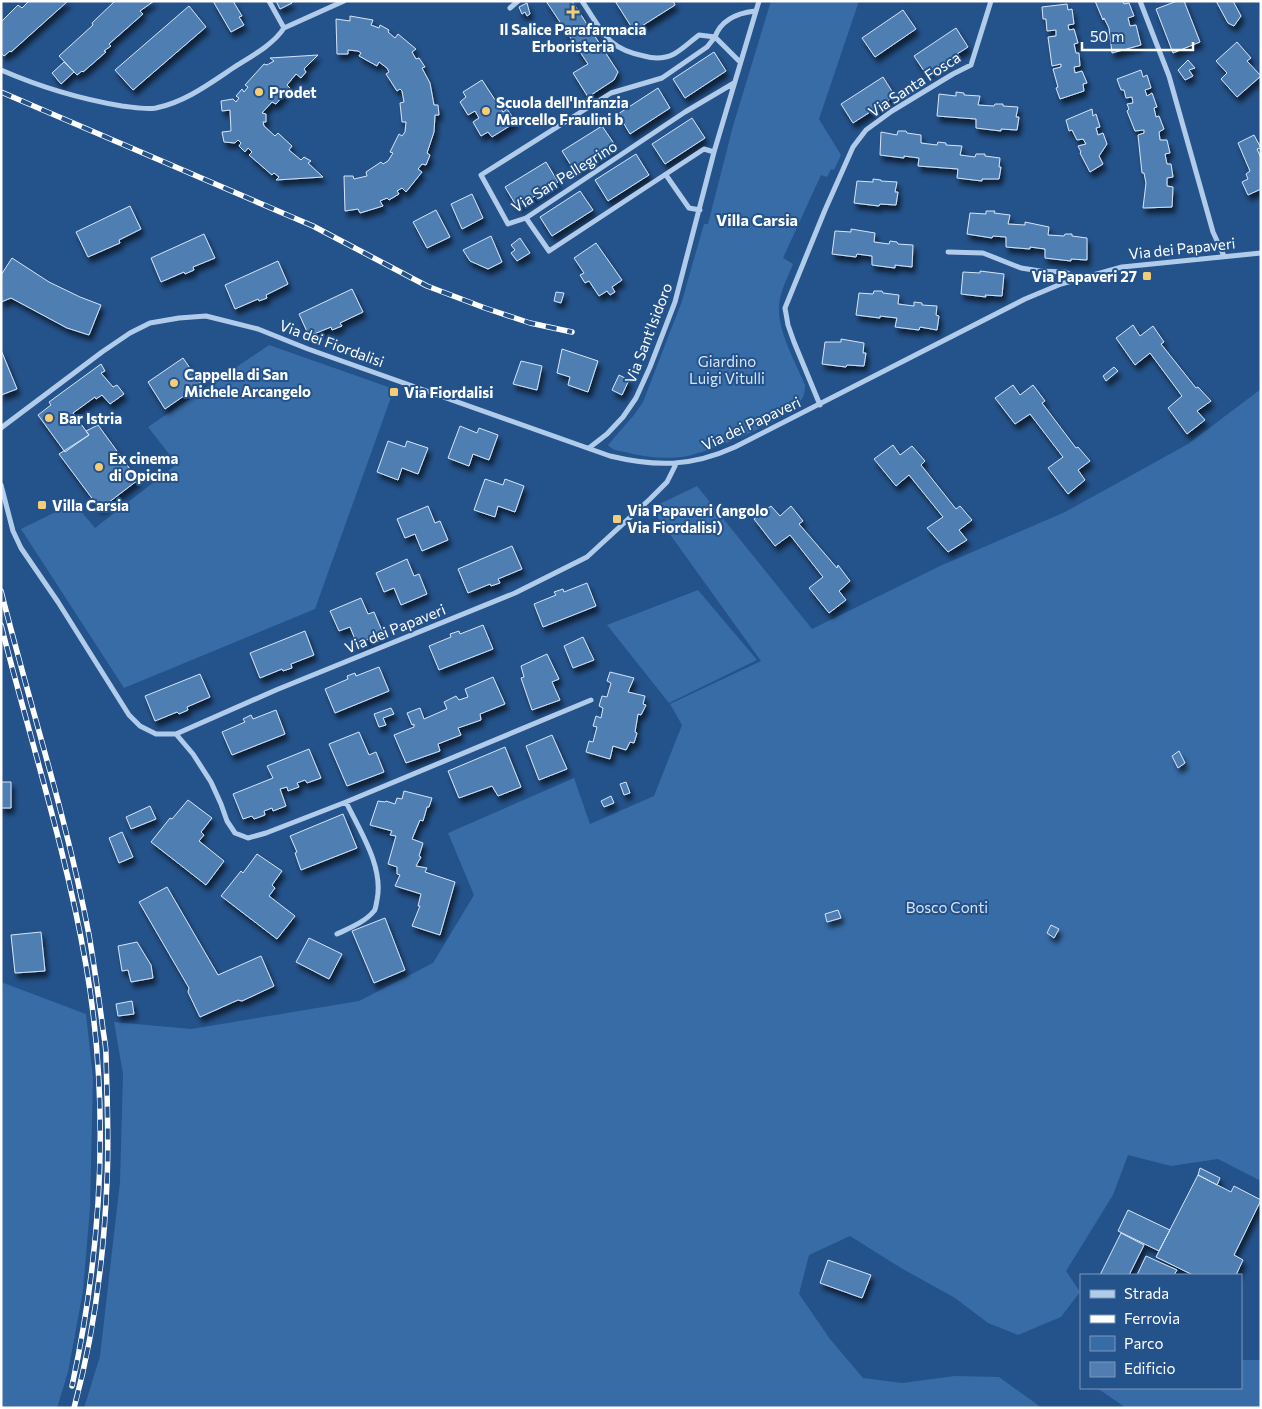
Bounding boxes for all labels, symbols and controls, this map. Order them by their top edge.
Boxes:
marker: Il Salice Parafarmacia Erboristeria [567,6,579,18]
place label: Il Salice Parafarmacia Erboristeria [500,20,647,55]
scale bar [1082,20,1193,52]
text: 50 m [1090,27,1124,45]
street label: Via Santa Fosca [865,48,963,120]
place label: Prodet [269,83,317,101]
marker: Prodet [253,86,265,98]
place label: Scuola dell'Infanzia Marcello Fraulini b [496,93,629,128]
marker: Scuola dell'Infanzia Marcello Fraulini b [480,105,492,117]
street label: Via San Pellegrino [508,136,620,216]
district label: Villa Carsia [716,210,798,229]
street label: Via dei Papaveri [1128,233,1236,263]
place label: Via Papaveri 27 [1032,267,1137,285]
marker: Via Papaveri 27 [1141,270,1153,282]
street label: Via Sant'Isidoro [621,280,675,386]
street label: Via dei Fiordalisi [277,316,387,370]
park label: Giardino Luigi Vitulli [689,352,765,387]
place label: Cappella di San Michele Arcangelo [184,365,311,400]
marker: Cappella di San Michele Arcangelo [168,377,180,389]
place label: Via Fiordalisi [404,383,494,401]
marker: Via Fiordalisi [388,386,400,398]
street label: Via dei Papaveri [699,392,803,454]
place label: Bar Istria [59,409,122,427]
marker: Bar Istria [43,412,55,424]
place label: Ex cinema di Opicina [109,449,178,484]
marker: Ex cinema di Opicina [93,461,105,473]
place label: Villa Carsia [52,496,129,514]
marker: Villa Carsia [36,499,48,511]
place label: Via Papaveri (angolo Via Fiordalisi) [627,501,768,536]
marker: Via Papaveri (angolo Via Fiordalisi) [611,513,623,525]
street label: Via dei Papaveri [342,600,448,656]
park label: Bosco Conti [906,898,988,916]
legend [1080,1274,1242,1389]
text: Strada [1124,1284,1169,1302]
text: Ferrovia [1124,1309,1180,1327]
text: Parco [1124,1334,1163,1352]
text: Edificio [1124,1359,1175,1377]

